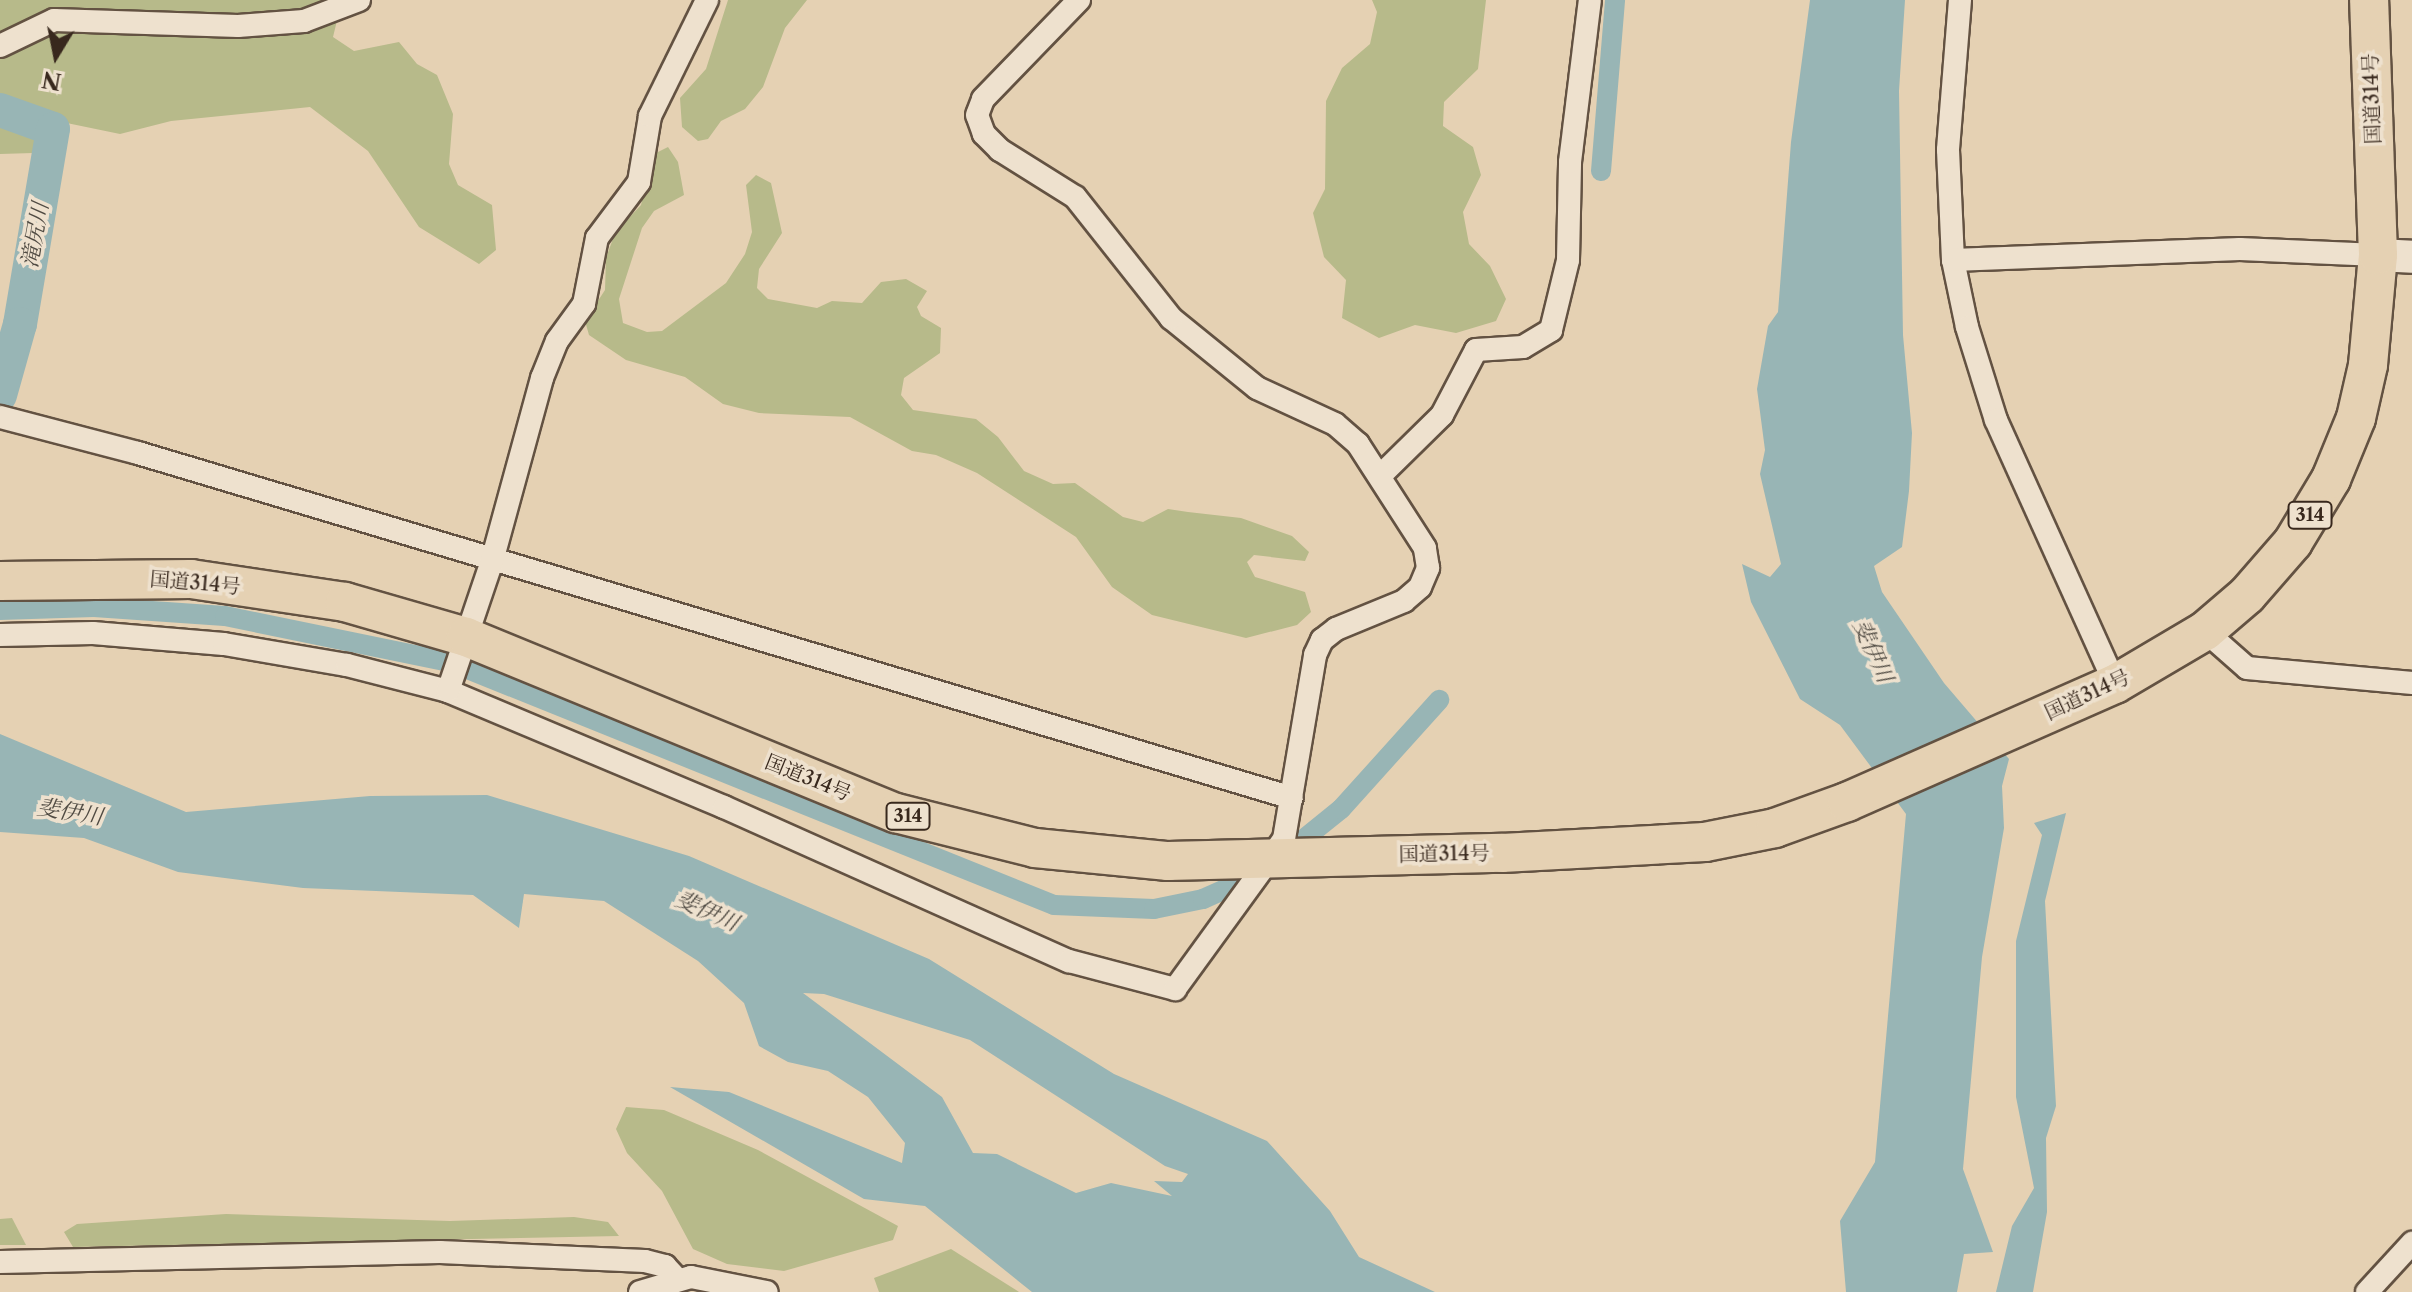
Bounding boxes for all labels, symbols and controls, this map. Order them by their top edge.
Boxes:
north arrow [16,16,96,96]
street label: 国道314号 [2358,53,2386,145]
text: N [40,65,64,95]
water label: 滝尻川 [16,200,54,270]
road number: 314 [2286,501,2334,529]
street label: 国道314号 [149,567,241,599]
water label: 斐伊川 [1848,615,1898,687]
street label: 国道314号 [2041,665,2133,725]
street label: 国道314号 [761,750,855,806]
water label: 斐伊川 [35,794,105,830]
road number: 314 [884,802,932,830]
street label: 国道314号 [1398,841,1490,867]
water label: 斐伊川 [671,886,743,936]

